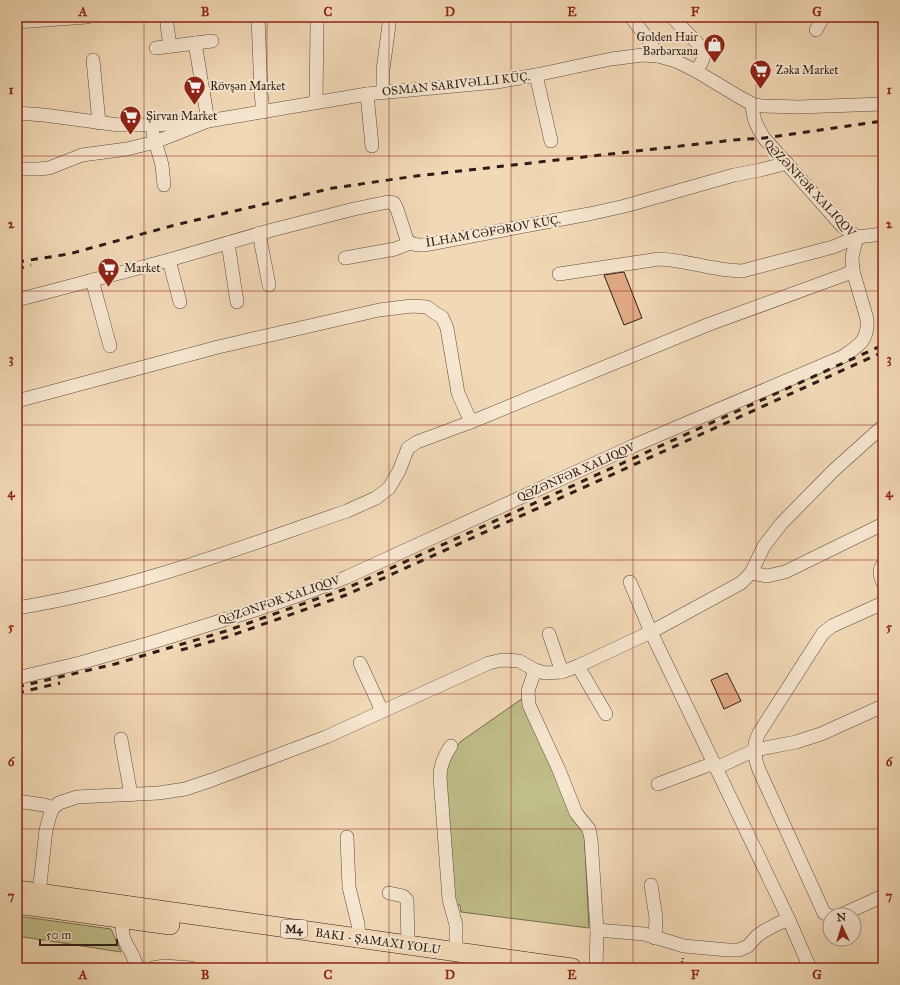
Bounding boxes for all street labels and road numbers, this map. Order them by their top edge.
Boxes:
street label: OSMAN SARIVƏLLI KÜÇ. [381,68,531,99]
street label: QƏZƏNFƏR XALIQOV [761,136,859,240]
street label: İLHAM CƏFƏROV KÜÇ. [424,211,562,250]
street label: QƏZƏNFƏR XALIQOV [515,439,638,504]
street label: QƏZƏNFƏR XALIQOV [216,572,342,627]
road number: M4 [281,920,307,938]
street label: BAKI - ŞAMAXI YOLU [314,925,442,957]

